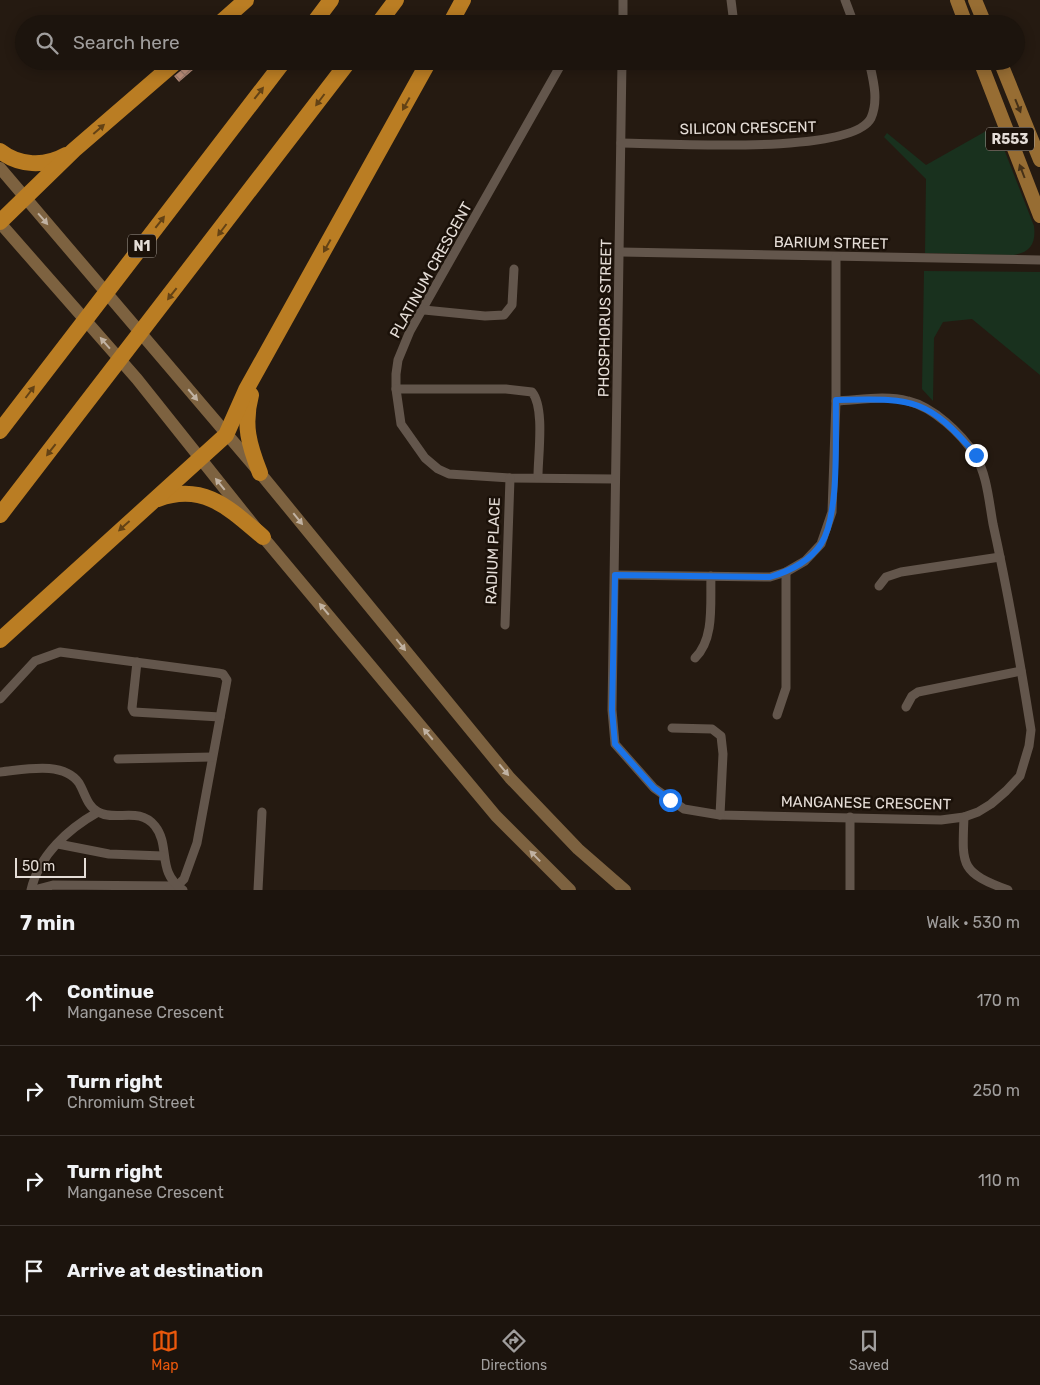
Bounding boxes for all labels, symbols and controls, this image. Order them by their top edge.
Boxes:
search box [15,15,1025,70]
icon: search [33,29,61,57]
text: Search here [73,31,180,54]
one-way arrow [254,87,265,100]
one-way arrow [315,93,325,107]
one-way arrow [401,97,410,111]
one-way arrow [1015,99,1023,114]
street label: SILICON CRESCENT [680,118,817,138]
one-way arrow [93,124,105,135]
road number: R553 [986,128,1034,150]
one-way arrow [1018,163,1026,178]
street label: PLATINUM CRESCENT [386,199,476,341]
one-way arrow [37,213,48,225]
one-way arrow [155,216,166,229]
one-way arrow [216,223,227,236]
street label: BARIUM STREET [774,233,889,253]
road number: N1 [128,235,156,258]
street label: PHOSPHORUS STREET [595,238,615,397]
one-way arrow [323,240,332,253]
one-way arrow [166,288,177,301]
one-way arrow [99,337,111,349]
one-way arrow [24,386,35,399]
one-way arrow [187,389,198,401]
one-way arrow [45,444,56,457]
route end [965,444,988,467]
one-way arrow [215,478,226,491]
street label: RADIUM PLACE [482,497,504,605]
one-way arrow [293,512,304,525]
one-way arrow [118,520,130,532]
one-way arrow [319,603,330,616]
one-way arrow [395,638,406,651]
one-way arrow [423,728,434,741]
one-way arrow [499,764,510,777]
route start [659,789,682,812]
street label: MANGANESE CRESCENT [781,793,952,813]
one-way arrow [529,851,541,863]
scale bar [15,855,86,878]
text: 50 m [22,858,55,875]
text: 7 min [20,910,75,935]
text: Walk · 530 m [926,913,1020,932]
text: Continue [67,980,154,1003]
icon: ahead [20,987,48,1015]
text: 170 m [977,991,1020,1010]
text: Manganese Crescent [67,1003,224,1022]
text: Turn right [67,1070,162,1093]
icon: right [20,1077,48,1105]
text: 250 m [973,1081,1020,1100]
text: Chromium Street [67,1093,195,1112]
text: Turn right [67,1160,162,1183]
icon: right [20,1167,48,1195]
text: 110 m [978,1171,1020,1190]
text: Manganese Crescent [67,1183,224,1202]
icon: arrive [20,1257,48,1285]
text: Arrive at destination [67,1259,263,1282]
tab: Map [151,1327,179,1374]
tab: Directions [481,1327,547,1374]
tab: Saved [849,1327,889,1374]

